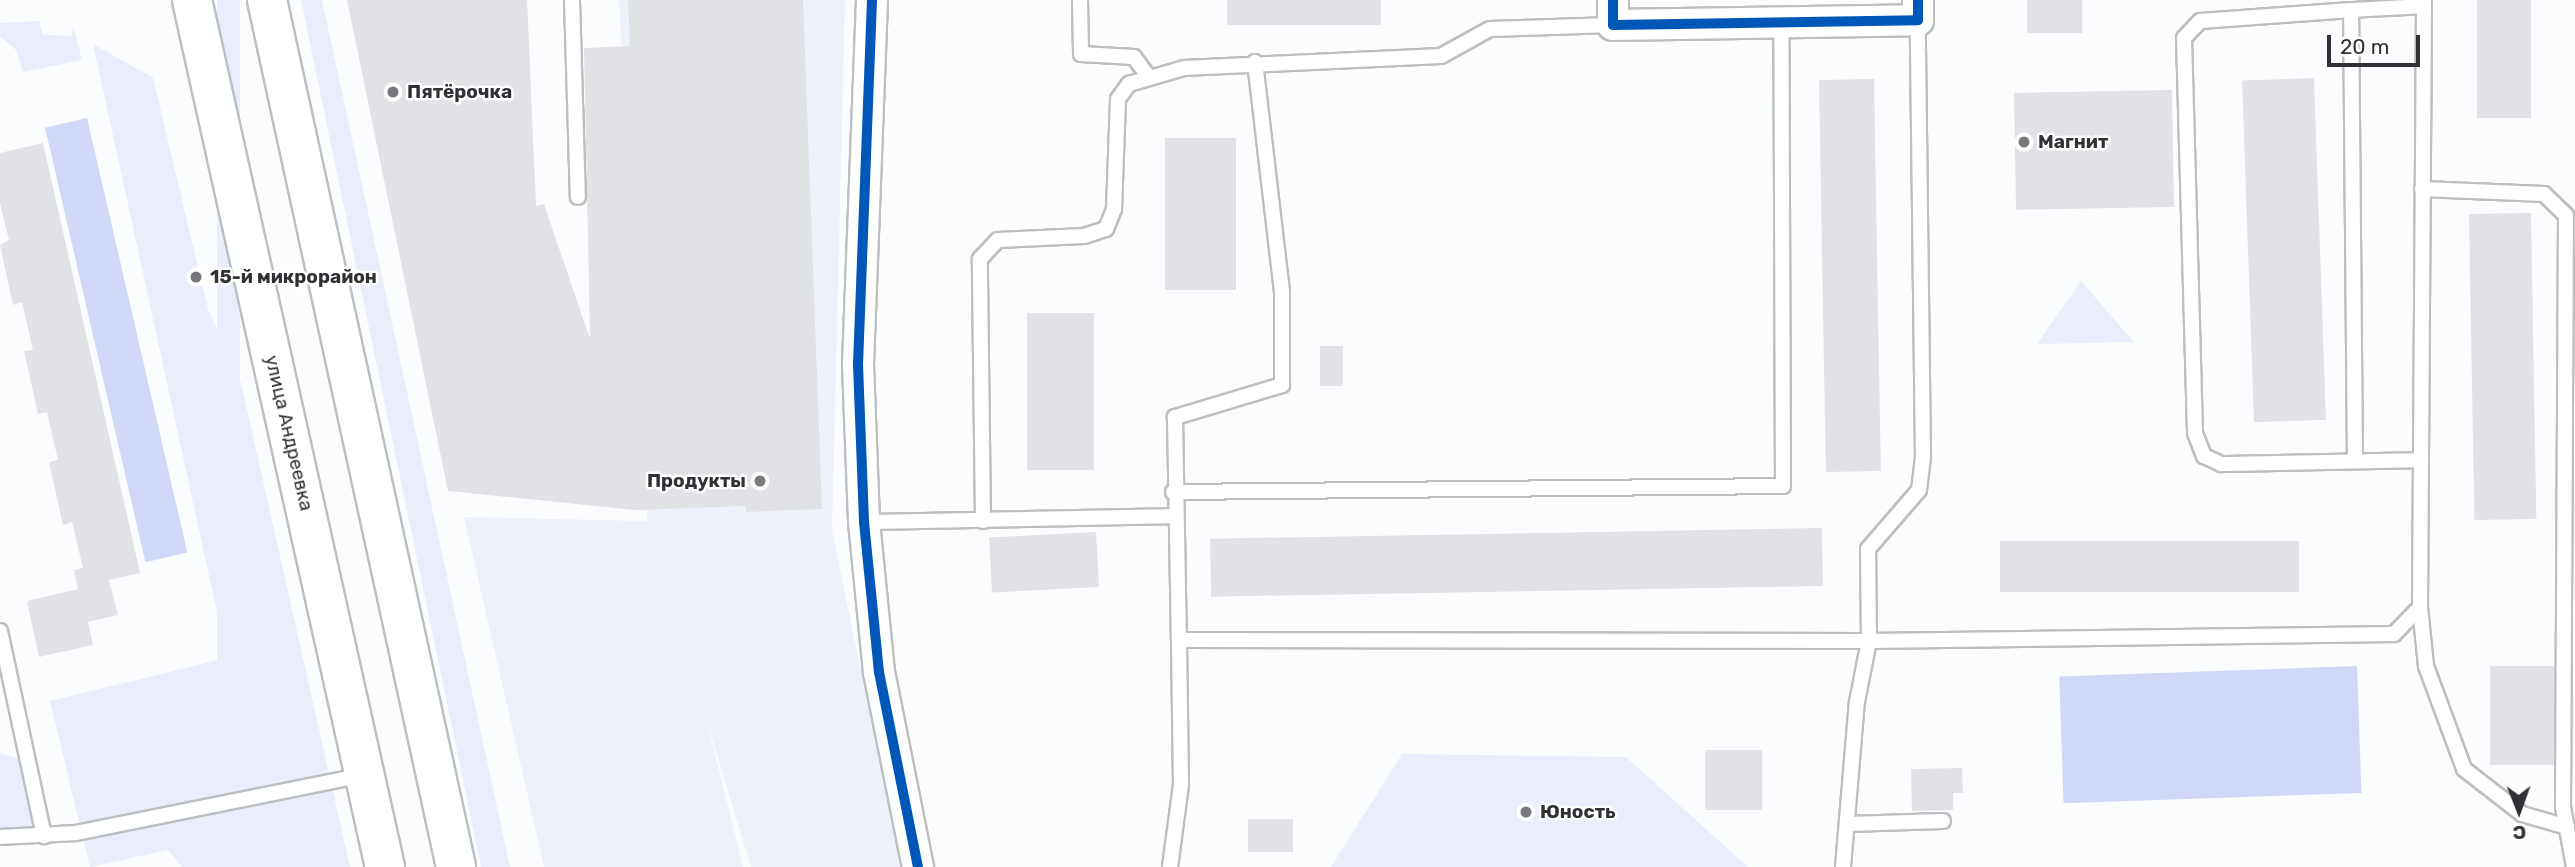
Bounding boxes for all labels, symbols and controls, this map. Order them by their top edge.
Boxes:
scale bar [2330,21,2423,65]
text: 20 m [2340,34,2389,59]
place label: Пятёрочка [407,81,512,103]
marker: Пятёрочка [385,84,401,100]
place label: Магнит [2038,131,2108,153]
marker: Магнит [2016,134,2032,150]
place label: 15-й микрорайон [210,266,377,288]
marker: 15-й микрорайон [188,269,204,285]
street label: улица Андреевка [260,353,318,513]
place label: Продукты [647,470,746,492]
marker: Продукты [752,473,768,489]
north arrow [2484,776,2554,846]
place label: Юность [1540,801,1616,823]
marker: Юность [1518,804,1534,820]
text: С [2513,821,2526,844]

